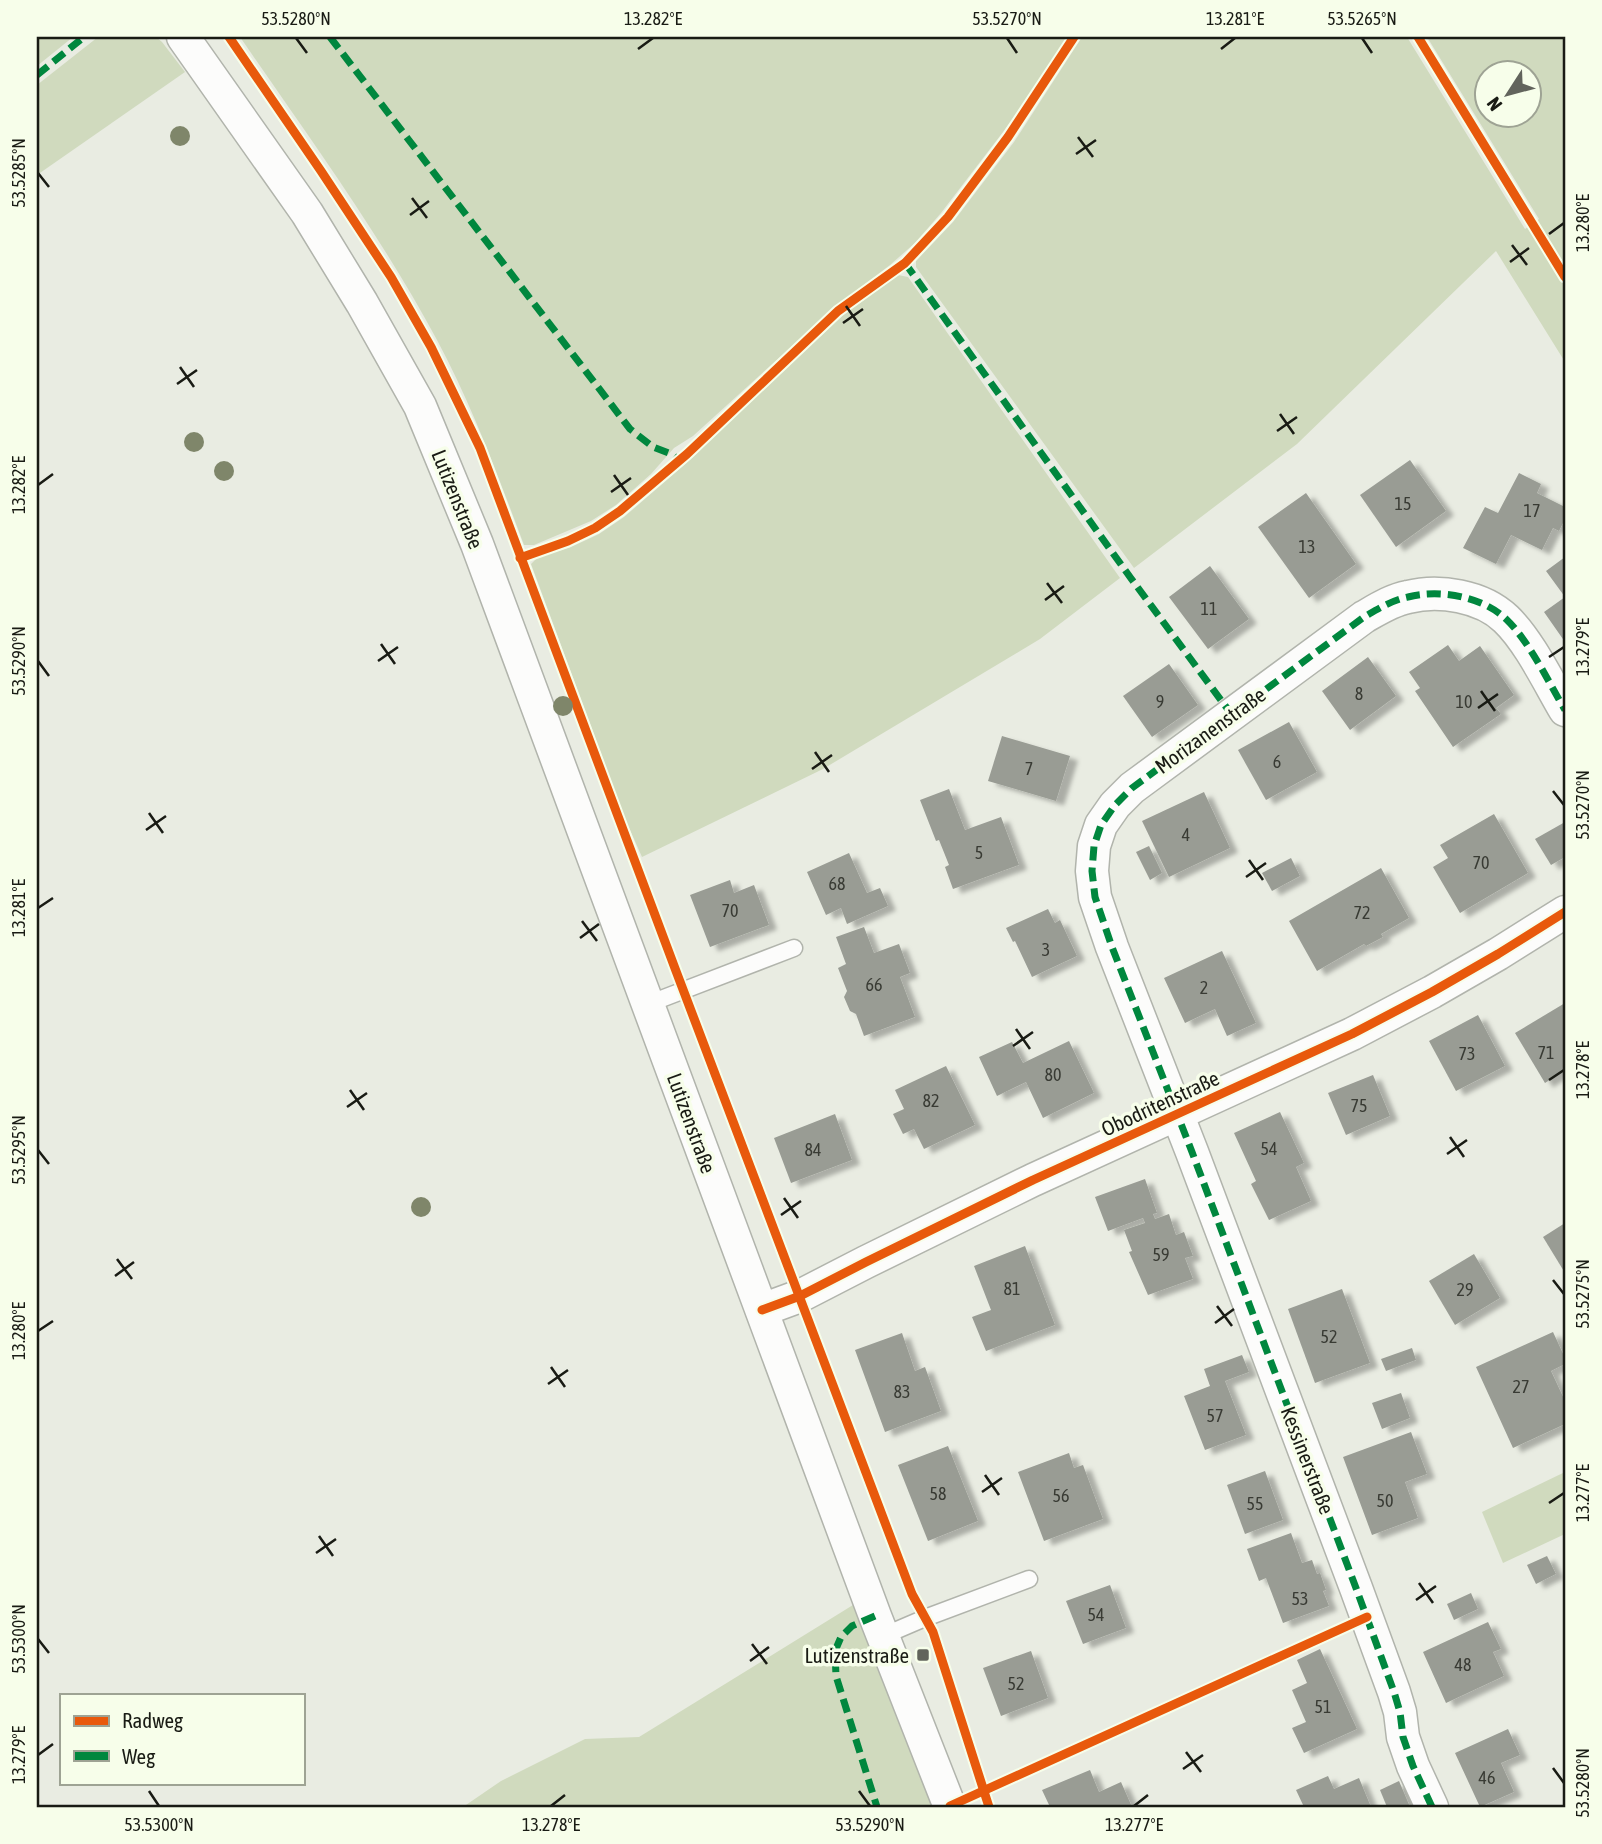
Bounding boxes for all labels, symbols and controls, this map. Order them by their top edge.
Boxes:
text: 53.5280°N [261,8,331,29]
text: 13.282°E [624,8,682,29]
text: 53.5270°N [972,8,1042,29]
text: 13.281°E [1206,8,1264,29]
text: 53.5265°N [1327,8,1397,29]
north arrow [1472,60,1542,130]
text: N [1482,93,1506,115]
text: 53.5285°N [8,138,29,208]
text: 13.280°E [1572,194,1593,252]
street label: Lutizenstraße [427,446,489,552]
text: 13.282°E [8,456,29,514]
house number: 15 [1395,493,1411,514]
house number: 17 [1524,500,1540,521]
house number: 13 [1299,536,1315,557]
house number: 11 [1201,598,1217,619]
text: 13.279°E [1572,618,1593,676]
text: 53.5290°N [8,626,29,696]
street label: Morizanenstraße [1150,682,1270,778]
house number: 8 [1355,683,1363,704]
house number: 9 [1156,691,1164,712]
house number: 10 [1456,691,1472,712]
house number: 6 [1273,751,1281,772]
house number: 7 [1025,758,1033,779]
text: 53.5270°N [1572,770,1593,840]
house number: 4 [1182,824,1190,845]
house number: 5 [975,842,983,863]
house number: 70 [1473,852,1489,873]
house number: 68 [829,873,845,894]
text: 13.281°E [8,879,29,937]
house number: 70 [722,900,738,921]
house number: 72 [1354,902,1370,923]
house number: 3 [1042,939,1050,960]
house number: 66 [866,974,882,995]
house number: 2 [1200,977,1208,998]
text: 13.278°E [1572,1041,1593,1099]
house number: 71 [1538,1042,1554,1063]
house number: 73 [1459,1043,1475,1064]
house number: 80 [1045,1064,1061,1085]
street label: Obodritenstraße [1097,1065,1223,1141]
street label: Lutizenstraße [663,1070,721,1176]
house number: 82 [923,1090,939,1111]
house number: 75 [1351,1095,1367,1116]
text: 53.5295°N [8,1115,29,1185]
house number: 54 [1261,1138,1277,1159]
house number: 84 [805,1139,821,1160]
house number: 59 [1153,1244,1169,1265]
text: 53.5275°N [1572,1259,1593,1329]
house number: 81 [1004,1278,1020,1299]
house number: 29 [1457,1279,1473,1300]
text: 13.280°E [8,1302,29,1360]
house number: 52 [1321,1326,1337,1347]
house number: 27 [1513,1376,1529,1397]
house number: 83 [894,1381,910,1402]
street label: Kessinerstraße [1276,1403,1340,1517]
house number: 57 [1207,1405,1223,1426]
text: 13.277°E [1572,1464,1593,1522]
house number: 58 [930,1483,946,1504]
house number: 56 [1053,1485,1069,1506]
house number: 50 [1377,1490,1393,1511]
house number: 55 [1247,1493,1263,1514]
house number: 53 [1292,1588,1308,1609]
text: 53.5300°N [8,1604,29,1674]
house number: 54 [1088,1604,1104,1625]
place label: Lutizenstraße [804,1643,909,1667]
marker: Lutizenstraße [915,1647,931,1663]
house number: 48 [1455,1654,1471,1675]
house number: 52 [1008,1673,1024,1694]
legend [60,1694,304,1784]
house number: 51 [1315,1696,1331,1717]
text: Radweg [122,1708,183,1732]
text: 13.279°E [8,1726,29,1784]
text: Weg [122,1744,155,1768]
text: 53.5280°N [1572,1748,1593,1818]
house number: 46 [1479,1767,1495,1788]
text: 53.5300°N [124,1814,194,1835]
text: 13.278°E [522,1814,580,1835]
text: 53.5290°N [835,1814,905,1835]
text: 13.277°E [1105,1814,1163,1835]

